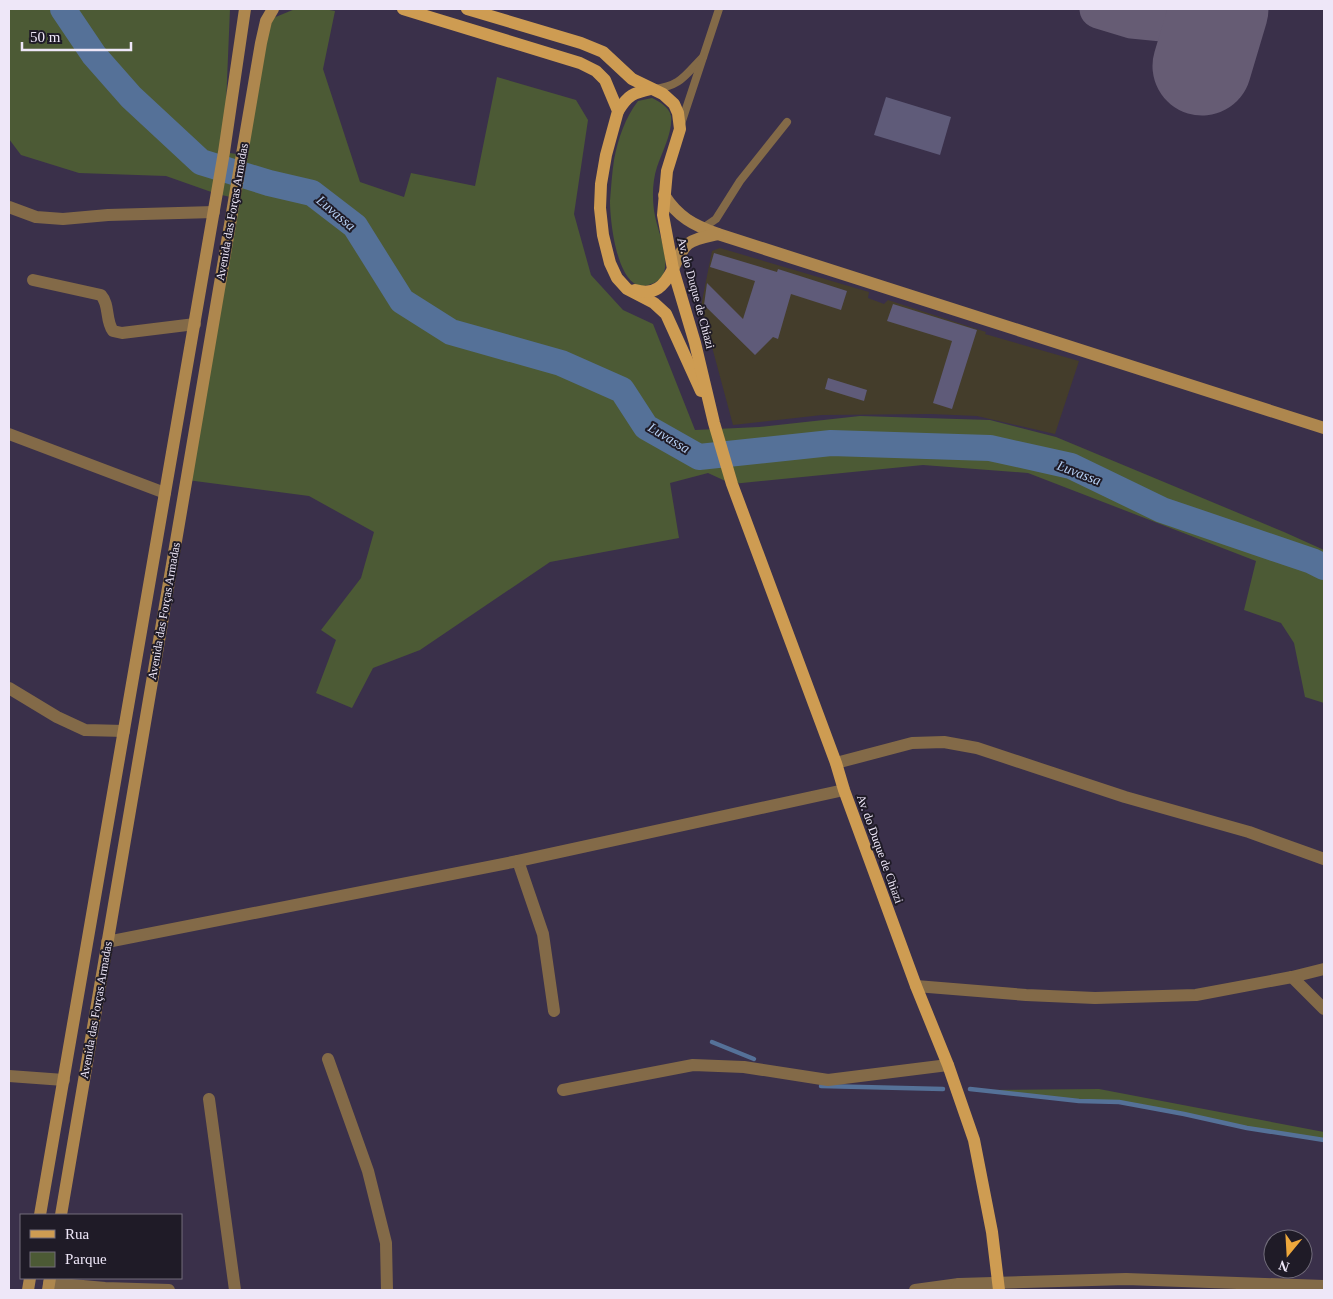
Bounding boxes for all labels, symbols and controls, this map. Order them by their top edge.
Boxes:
scale bar [22,20,131,52]
text: 50 m [30,29,61,45]
street label: Avenida das Forças Armadas [213,142,251,282]
water label: Luvassa [313,192,358,233]
street label: Av. do Duque de Chiazi [674,236,718,351]
water label: Luvassa [645,419,693,456]
water label: Luvassa [1054,457,1103,488]
street label: Avenida das Forças Armadas [145,541,183,681]
street label: Av. do Duque de Chiazi [854,793,906,906]
street label: Avenida das Forças Armadas [77,940,115,1080]
legend [20,1214,182,1279]
text: Rua [65,1226,90,1242]
north arrow [1263,1229,1313,1279]
text: Parque [65,1251,107,1267]
text: N [1277,1257,1291,1275]

